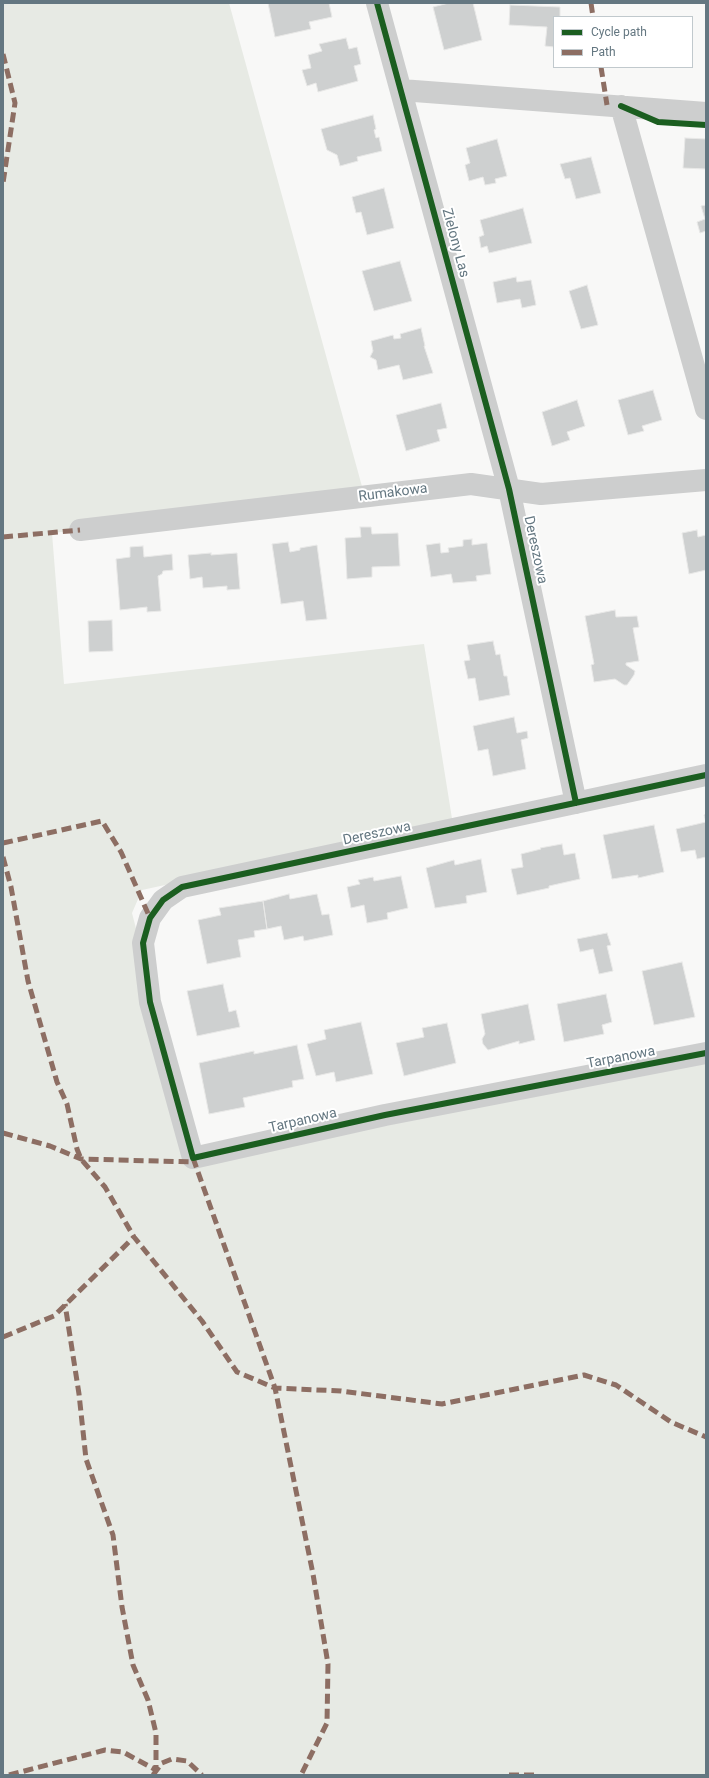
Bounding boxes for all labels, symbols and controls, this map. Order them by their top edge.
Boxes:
legend [553,16,693,68]
text: Cycle path [591,25,647,39]
text: Path [591,45,616,59]
street label: Zielony Las [438,207,472,279]
street label: Rumakowa [358,480,428,506]
street label: Dereszowa [520,515,550,585]
street label: Dereszowa [342,819,412,849]
street label: Tarpanowa [585,1043,657,1073]
street label: Tarpanowa [267,1105,339,1137]

